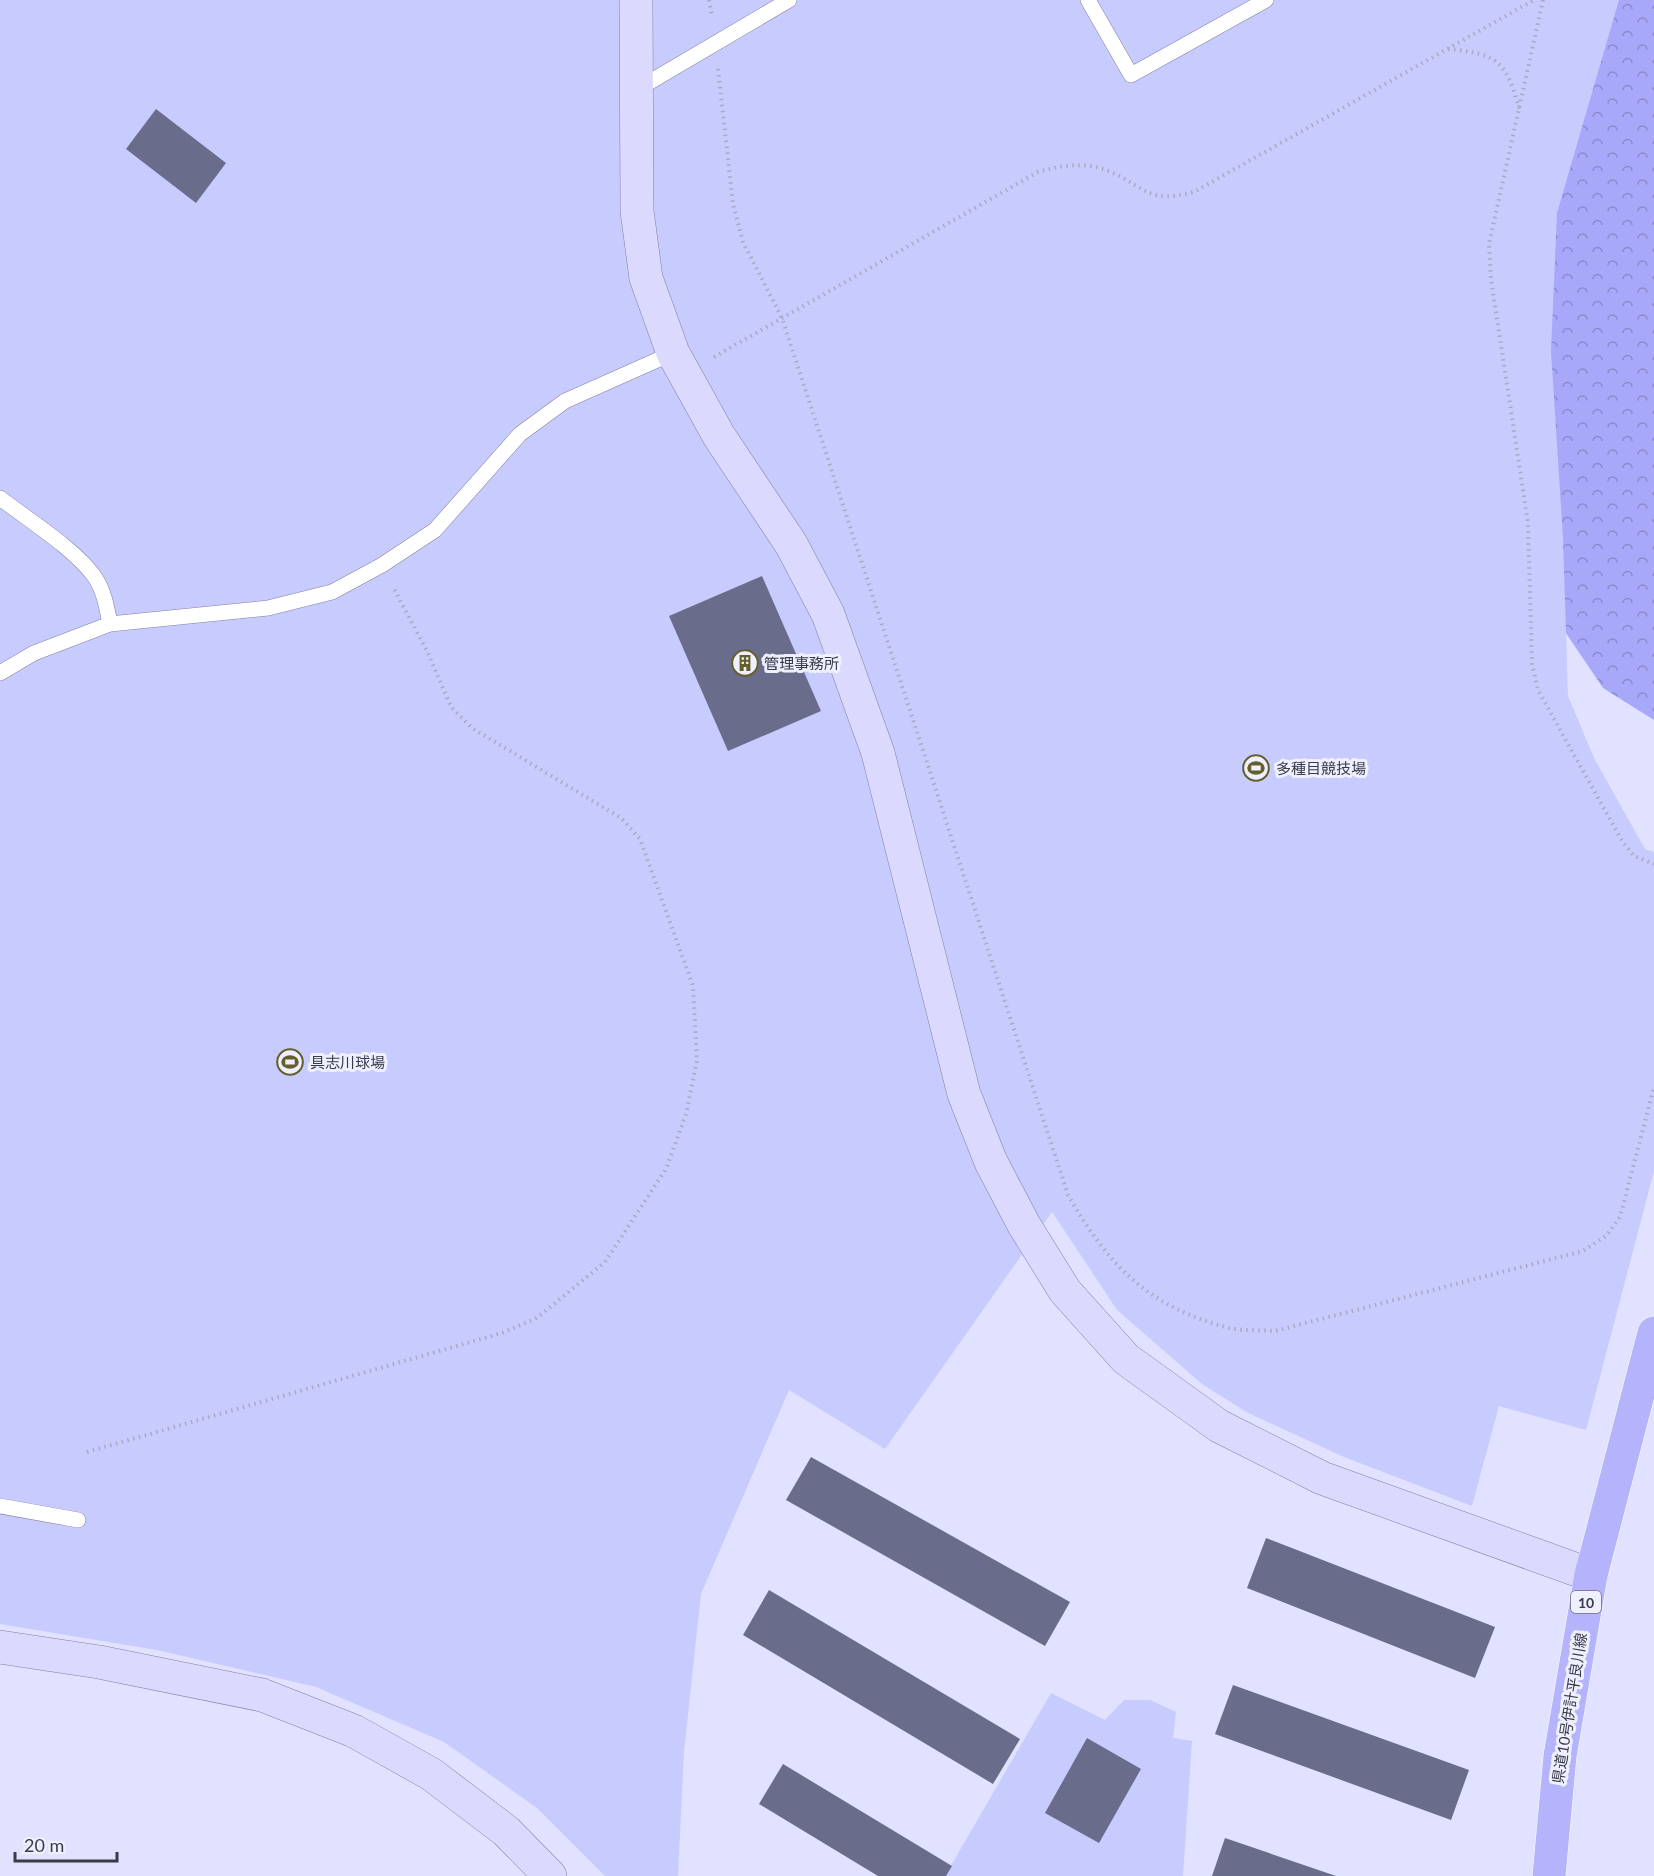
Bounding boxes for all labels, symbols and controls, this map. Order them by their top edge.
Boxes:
building icon: 管理事務所 [730,648,760,678]
place label: 管理事務所 [764,654,839,672]
sports icon: 多種目競技場 [1241,753,1271,783]
place label: 多種目競技場 [1276,759,1366,777]
sports icon: 具志川球場 [275,1047,305,1077]
place label: 具志川球場 [310,1053,385,1071]
road number: 10 [1571,1591,1601,1613]
street label: 県道10号伊計平良川線 [1548,1631,1590,1785]
scale bar [15,1825,117,1863]
text: 20 m [24,1834,64,1856]

